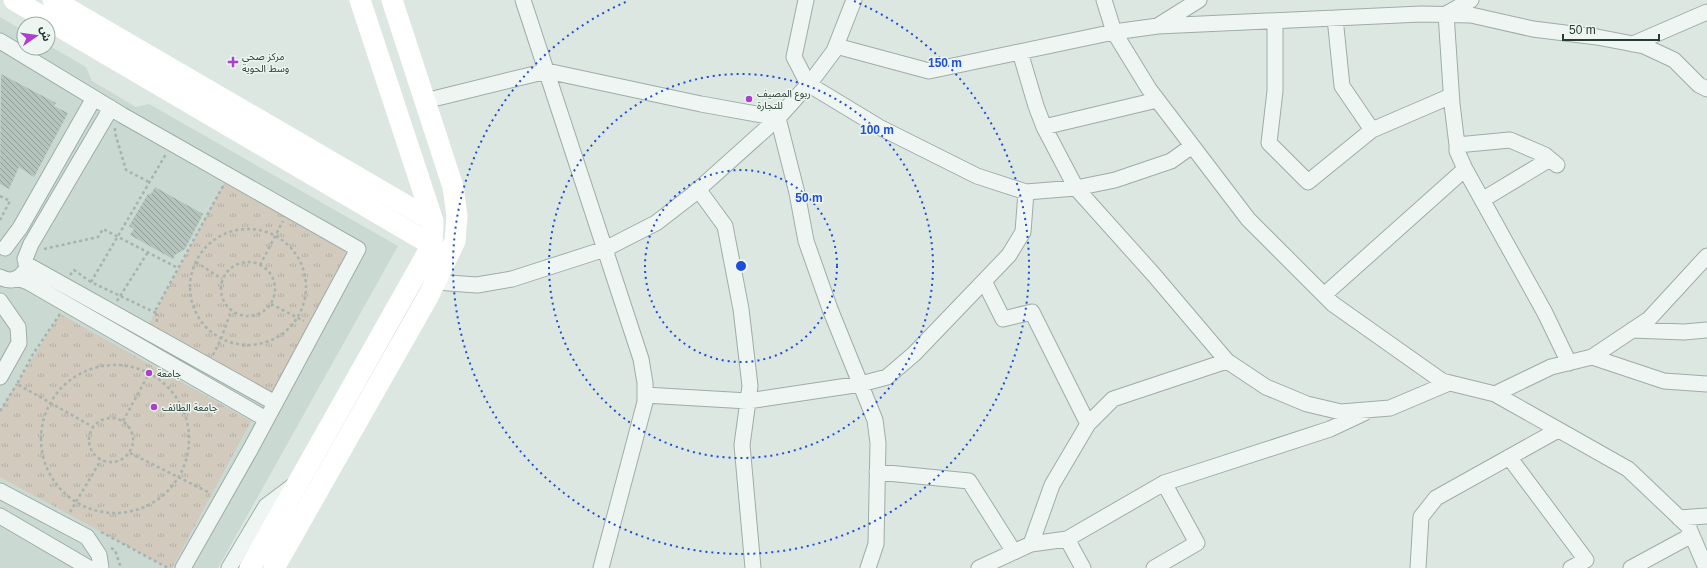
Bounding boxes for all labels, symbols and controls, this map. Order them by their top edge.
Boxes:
north arrow [16,16,56,56]
scale bar [1563,16,1659,42]
text: 50 m [1569,23,1596,37]
text: ش [37,25,53,43]
place label: مركز صحي وسط الحوية [242,51,289,75]
marker: مركز صحي وسط الحوية [227,56,239,68]
text: 150 m [928,56,962,70]
place label: ربوع المصيف للتجارة [757,88,811,112]
marker: ربوع المصيف للتجارة [744,94,754,104]
text: 100 m [860,123,894,137]
text: 50 m [795,191,823,205]
centre of rings [734,259,748,273]
marker: جامعة [144,368,154,378]
place label: جامعة [157,368,181,379]
marker: جامعة الطائف [149,402,159,412]
place label: جامعة الطائف [162,402,218,413]

